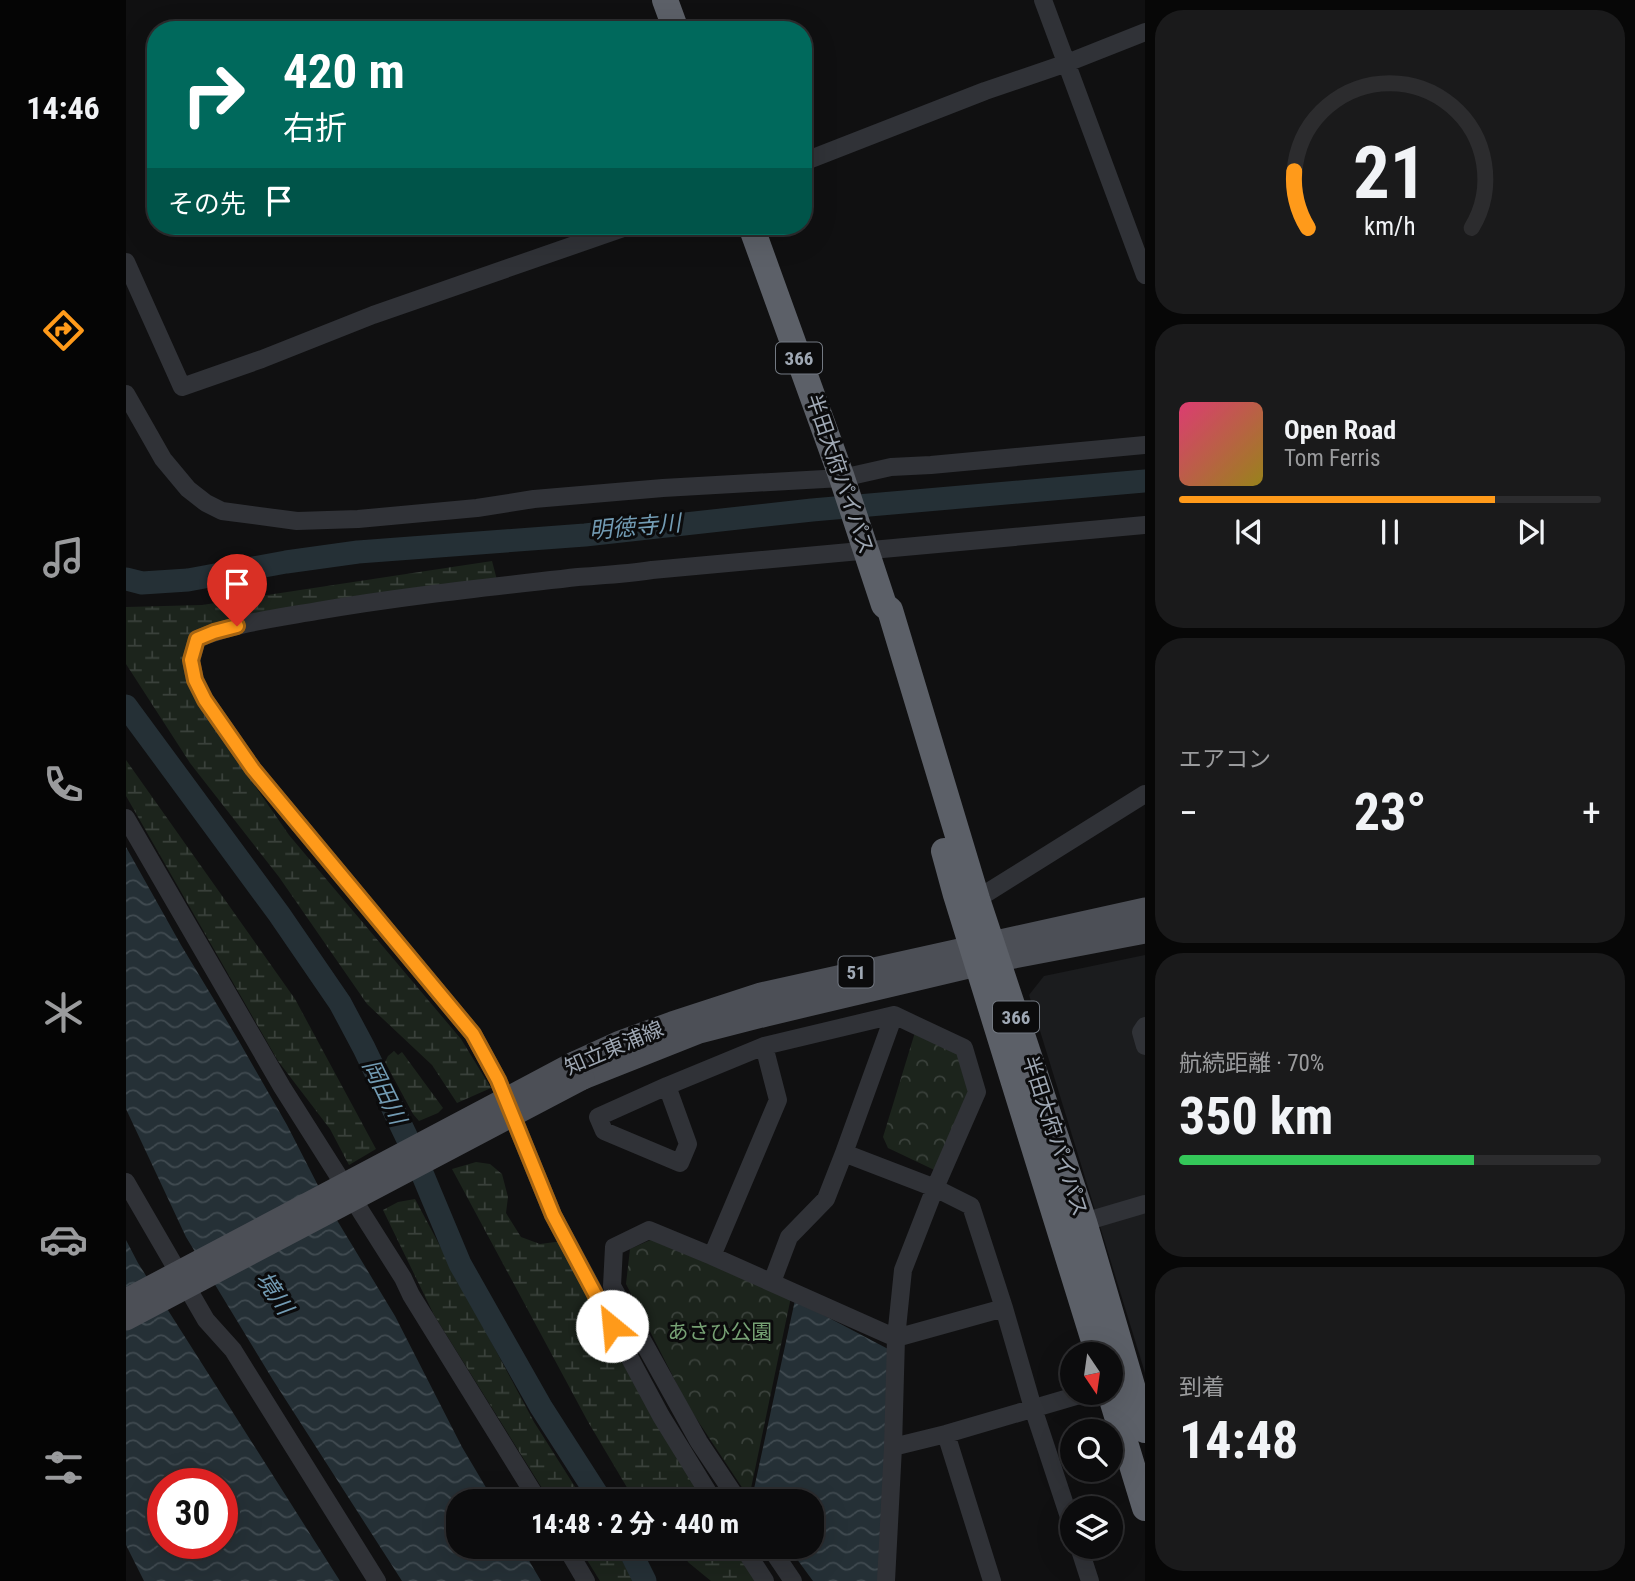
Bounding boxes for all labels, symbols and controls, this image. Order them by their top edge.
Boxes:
text: 420 m [283,43,405,100]
icon: right [168,49,259,140]
text: 14:46 [26,89,100,127]
text: 右折 [283,109,347,147]
text: 21 [1353,130,1427,216]
icon: arrive [260,182,298,220]
text: その先 [168,189,246,219]
text: km/h [1364,212,1416,241]
icon: directions [39,306,88,355]
road number: 366 [776,342,822,374]
street label: 半田大府パイパス [801,391,879,557]
text: Open Road [1284,415,1396,445]
text: Tom Ferris [1284,445,1380,472]
water label: 明徳寺川 [588,509,685,544]
icon: previous [1230,513,1268,551]
icon: pause [1371,513,1409,551]
icon: next [1512,513,1550,551]
icon: music [39,533,88,582]
pin [207,554,267,626]
icon: arrive [218,565,256,603]
text: エアコン [1179,746,1271,773]
icon: phone [39,760,88,809]
text: 23° [1354,782,1426,843]
text: − [1179,791,1198,835]
text: + [1582,791,1601,835]
road number: 51 [838,956,874,988]
icon: climate [39,988,88,1037]
road number: 366 [993,1001,1039,1032]
street label: 知立東浦線 [561,1016,667,1080]
text: 航続距離 · 70% [1179,1050,1324,1077]
street label: 半田大府パイパス [1018,1053,1092,1219]
water label: 岡田川 [357,1055,413,1132]
text: 350 km [1179,1086,1333,1147]
icon: car [39,1215,88,1264]
water label: 境川 [250,1266,300,1322]
position arrow [575,1289,649,1363]
park label: あさひ公園 [668,1320,773,1344]
north arrow [1060,1342,1124,1405]
map controls [1060,1342,1123,1559]
text: 到着 [1179,1374,1225,1401]
text: 14:48 [1179,1410,1298,1471]
button: search [1060,1419,1123,1482]
icon: filters [39,1443,88,1492]
speed limit sign: 30 [147,1468,238,1559]
button: layers [1060,1496,1123,1559]
text: 14:48 · 2 分 · 440 m [531,1509,739,1539]

